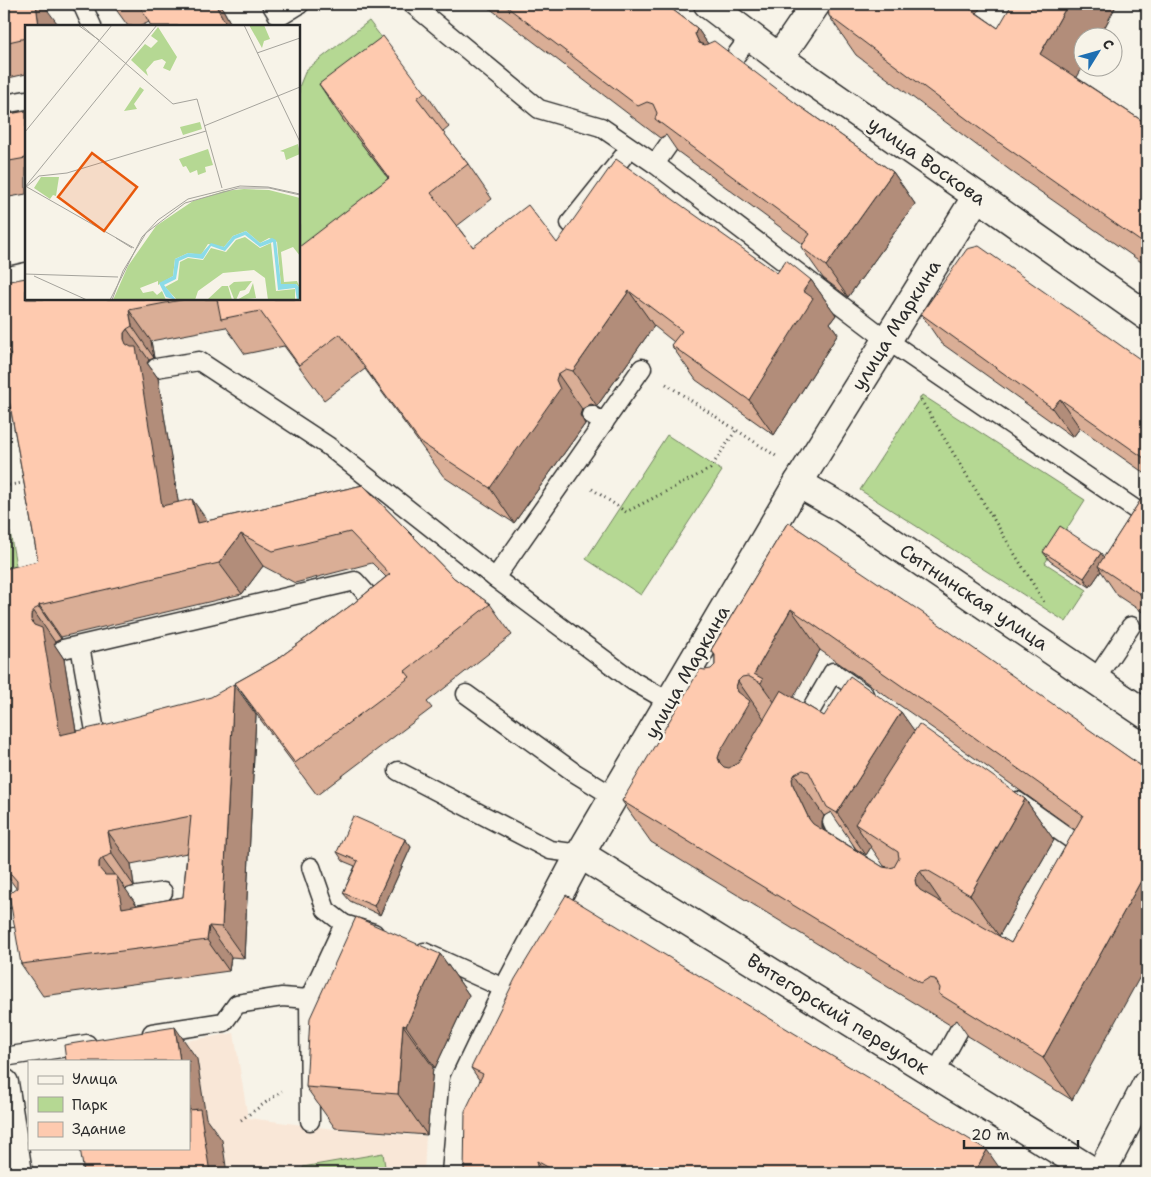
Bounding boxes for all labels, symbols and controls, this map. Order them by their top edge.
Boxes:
inset map [25,25,300,300]
north arrow [1074,28,1124,78]
text: С [1099,35,1118,53]
street label: улица Воскова [863,111,991,211]
street label: улица Маркина [846,255,946,395]
street label: Сытнинская улица [895,538,1053,656]
street label: улица Маркина [639,601,735,743]
street label: Вытегорский переулок [742,948,934,1080]
legend [28,1060,190,1150]
text: Улица [72,1069,118,1089]
text: Парк [72,1095,108,1115]
scale bar [964,1117,1077,1149]
text: Здание [72,1119,126,1139]
text: 20 m [971,1125,1010,1145]

